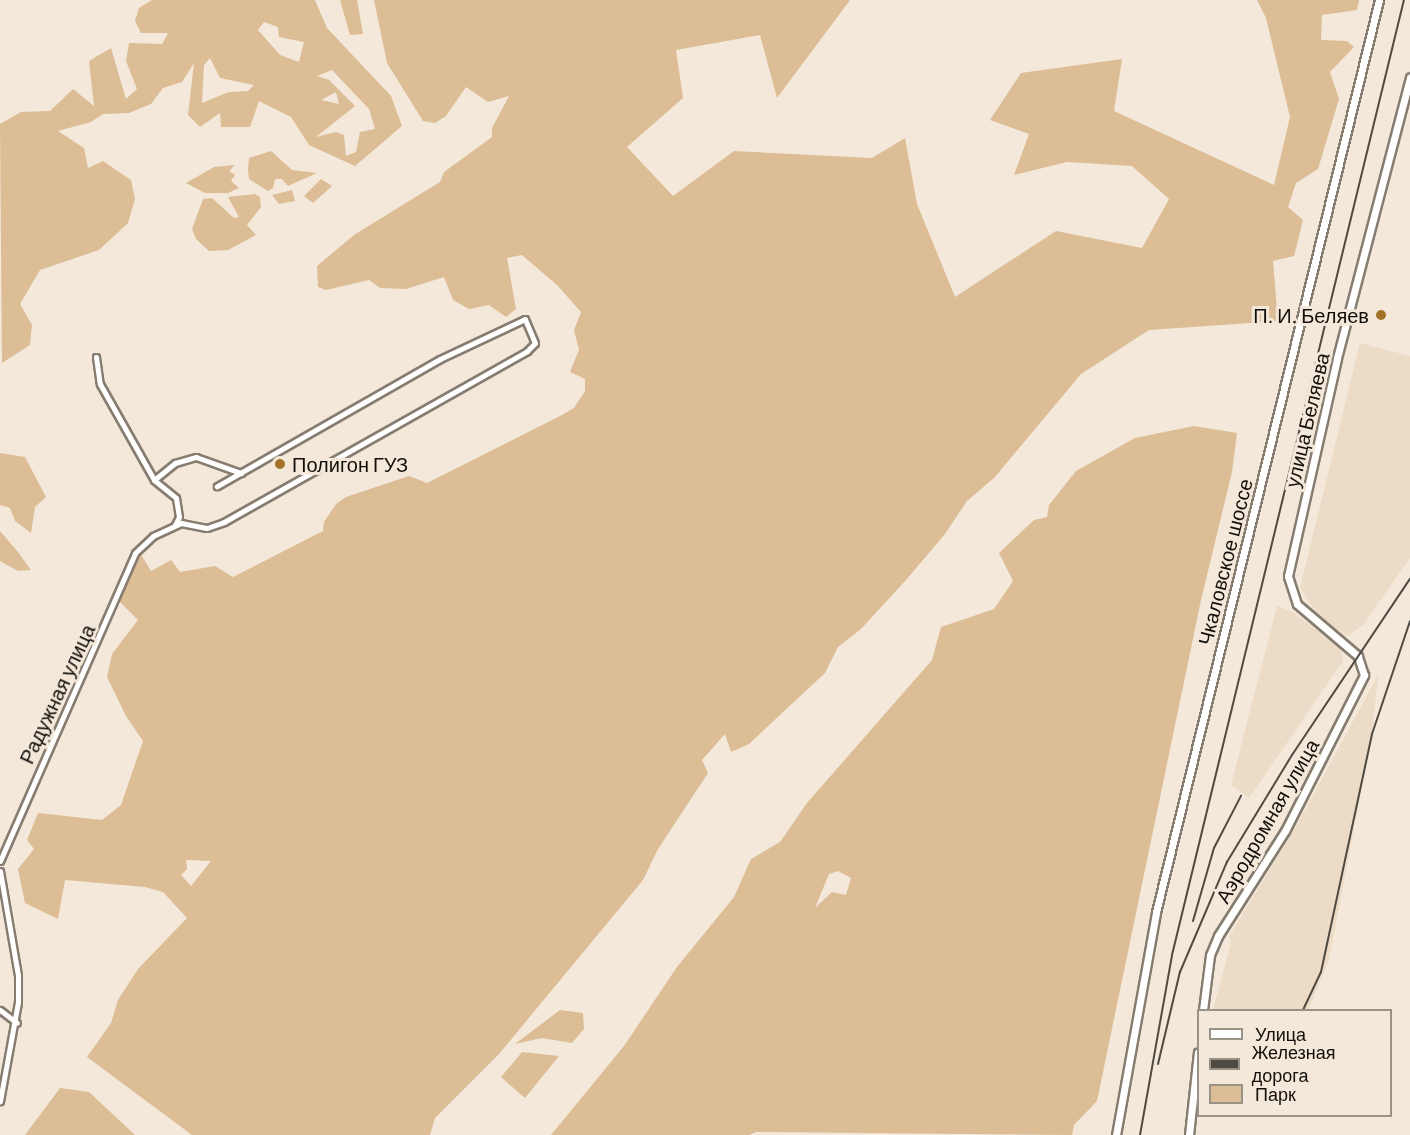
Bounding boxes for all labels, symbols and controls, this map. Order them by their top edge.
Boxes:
place label: П. И. Беляев [1253,303,1369,327]
marker: П. И. Беляев [1374,308,1388,322]
street label: улица Беляева [1280,350,1334,490]
place label: Полигон ГУЗ [292,452,408,476]
marker: Полигон ГУЗ [273,457,287,471]
street label: Чкаловское шоссе [1193,476,1257,648]
street label: Радужная улица [14,620,100,768]
street label: Аэродромная улица [1210,735,1324,907]
legend [1197,1009,1392,1117]
text: Улица [1255,1023,1306,1045]
text: Железная дорога [1252,1041,1336,1086]
text: Парк [1255,1083,1296,1105]

